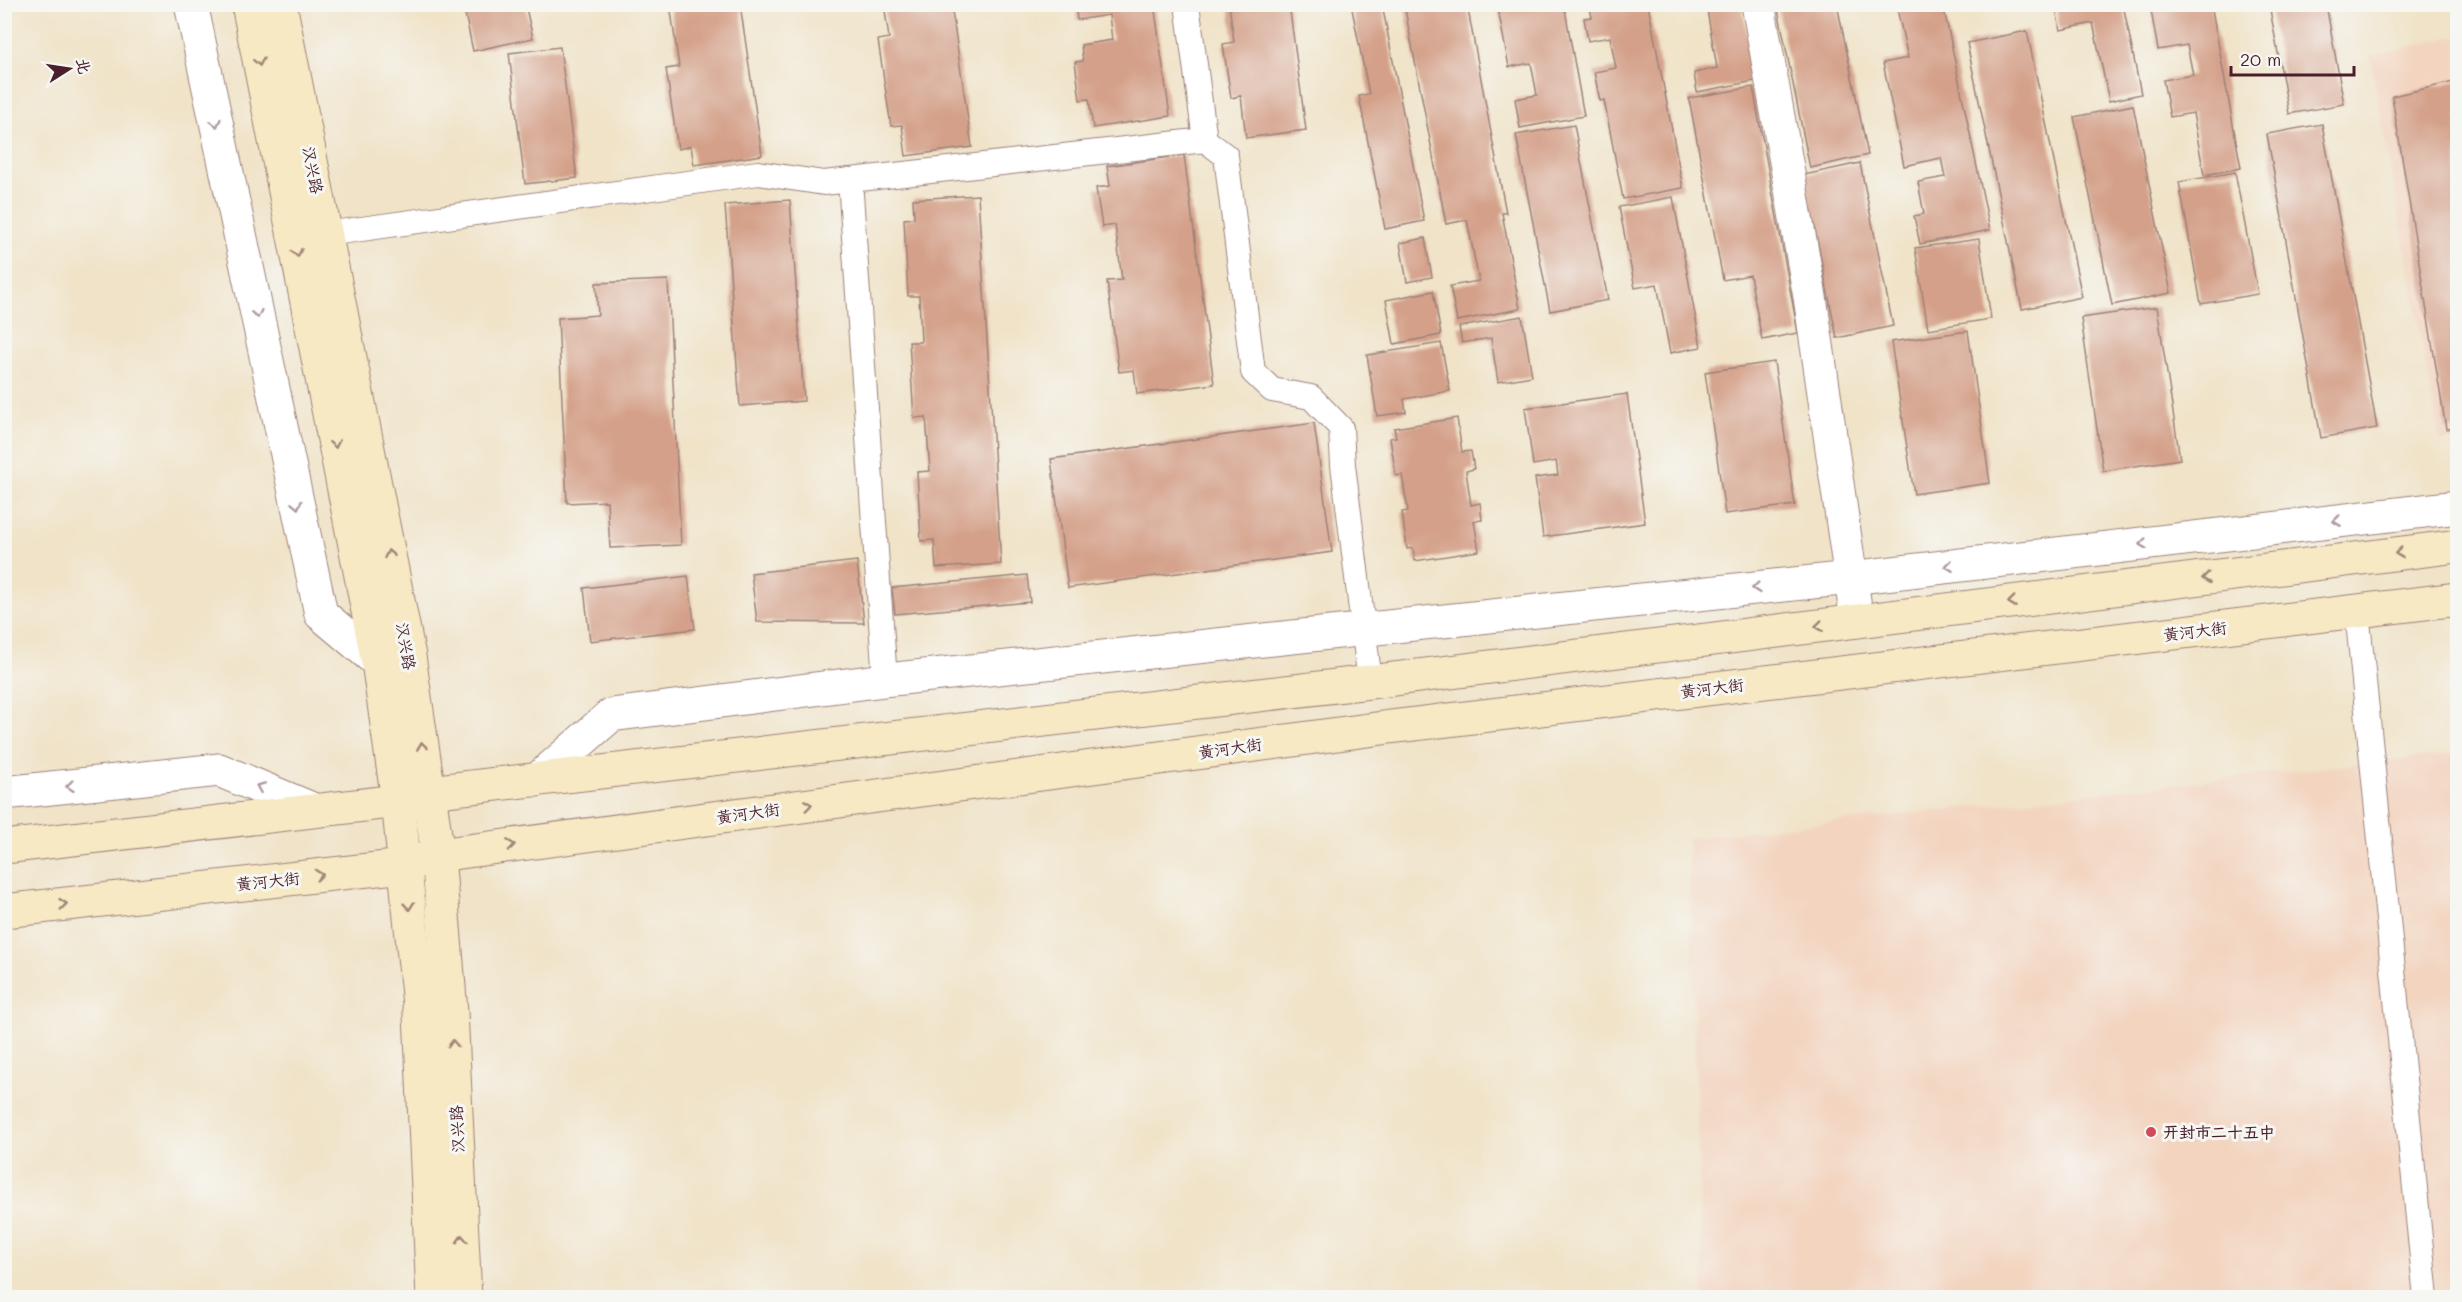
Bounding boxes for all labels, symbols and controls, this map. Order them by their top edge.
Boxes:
north arrow [39,39,99,99]
scale bar [2231,39,2354,77]
text: 20 m [2240,47,2281,71]
text: 北 [72,56,96,76]
one-way arrow [252,57,265,67]
one-way arrow [209,118,222,128]
street label: 汉兴路 [299,144,328,195]
one-way arrow [290,248,303,258]
one-way arrow [250,309,263,319]
one-way arrow [328,439,341,449]
one-way arrow [290,499,303,509]
one-way arrow [2332,514,2341,527]
one-way arrow [2139,537,2148,550]
one-way arrow [2395,547,2404,559]
one-way arrow [383,549,396,559]
one-way arrow [1945,560,1954,572]
one-way arrow [2201,571,2211,583]
one-way arrow [1751,581,1760,594]
one-way arrow [2008,595,2017,607]
street label: 黄河大街 [2162,616,2228,645]
one-way arrow [1814,619,1824,632]
street label: 汉兴路 [392,620,421,671]
street label: 黄河大街 [1679,673,1745,702]
street label: 黄河大街 [1197,733,1263,762]
one-way arrow [417,741,429,751]
one-way arrow [65,779,74,792]
one-way arrow [256,782,267,794]
street label: 黄河大街 [715,798,781,827]
one-way arrow [804,799,813,812]
one-way arrow [507,840,516,852]
street label: 黄河大街 [235,867,301,894]
one-way arrow [314,869,324,882]
one-way arrow [58,898,67,911]
one-way arrow [402,902,415,911]
one-way arrow [447,1040,460,1049]
street label: 汉兴路 [445,1105,468,1154]
place label: 开封市二十五中 [2163,1121,2275,1142]
marker: 开封市二十五中 [2144,1125,2158,1139]
one-way arrow [456,1235,469,1244]

